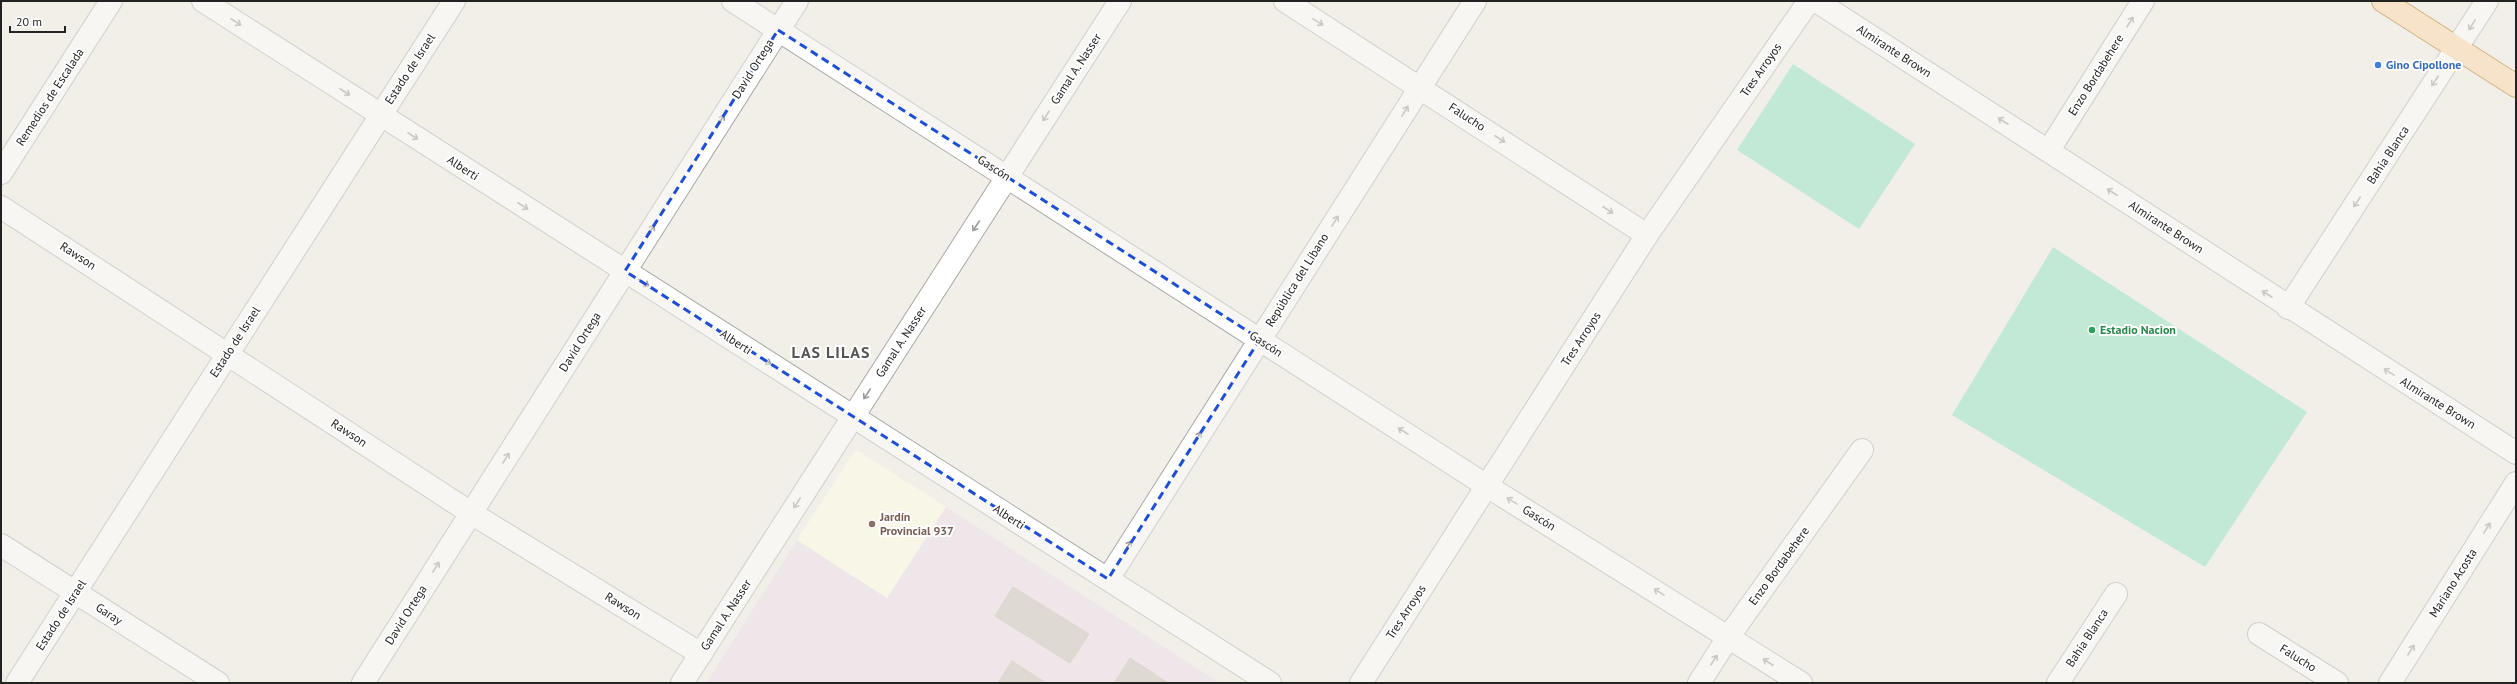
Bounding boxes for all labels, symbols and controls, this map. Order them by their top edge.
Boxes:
scale bar [10,8,65,34]
text: 20 m [16,14,42,29]
one-way arrow [2126,17,2134,28]
one-way arrow [230,18,241,26]
one-way arrow [1312,18,1323,26]
one-way arrow [2467,19,2475,31]
street label: Almirante Brown [1854,21,1934,80]
street label: Estado de Israel [381,30,438,107]
street label: Gamal A. Nasser [1047,30,1104,107]
street label: Enzo Bordabehere [2065,31,2127,118]
street label: David Ortega [728,36,777,101]
street label: Tres Arroyos [1737,40,1784,99]
street label: Remedios de Escalada [12,45,87,148]
place label: Gino Cipollone [2386,57,2461,72]
marker: Gino Cipollone [2373,60,2383,70]
one-way arrow [2431,75,2439,87]
one-way arrow [340,88,351,97]
street label: Falucho [1446,99,1488,134]
one-way arrow [1401,106,1409,117]
one-way arrow [1042,110,1050,121]
one-way arrow [717,114,725,126]
one-way arrow [1997,116,2009,124]
street label: Bahía Blanca [2363,123,2412,187]
one-way arrow [408,132,419,140]
one-way arrow [1494,135,1505,143]
street label: Gascón [975,151,1014,184]
street label: Alberti [445,152,482,183]
one-way arrow [2106,187,2118,195]
one-way arrow [2353,196,2361,207]
street label: Almirante Brown [2126,197,2206,256]
one-way arrow [517,202,528,210]
one-way arrow [1602,206,1613,214]
one-way arrow [1331,215,1339,226]
one-way arrow [971,220,979,232]
one-way arrow [647,225,655,236]
street label: República del Líbano [1262,230,1331,329]
street label: Rawson [57,238,99,273]
one-way arrow [639,279,650,288]
one-way arrow [2262,290,2273,298]
street label: Estado de Israel [206,303,263,380]
street label: Gamal A. Nasser [872,303,929,380]
street label: David Ortega [555,309,604,374]
street label: Tres Arroyos [1557,309,1604,369]
place label: Estadio Nacion [2100,322,2176,337]
marker: Estadio Nacion [2087,325,2097,335]
street label: Alberti [718,326,755,357]
street label: Gascón [1247,327,1286,360]
district label: LAS LILAS [792,342,870,362]
one-way arrow [760,357,771,365]
one-way arrow [2384,368,2395,376]
street label: Almirante Brown [2398,373,2479,432]
one-way arrow [863,388,871,400]
street label: Rawson [328,415,370,450]
one-way arrow [1397,427,1409,435]
one-way arrow [1194,432,1202,443]
one-way arrow [502,453,510,464]
one-way arrow [1506,497,1518,505]
one-way arrow [793,498,802,509]
street label: Alberti [991,501,1028,532]
street label: Gascón [1520,502,1559,534]
place label: Jardín Provincial 937 [879,509,954,538]
marker: Jardín Provincial 937 [867,519,877,529]
one-way arrow [2484,522,2492,534]
street label: Enzo Bordabehere [1745,524,1812,608]
one-way arrow [1125,540,1133,552]
street label: Mariano Acosta [2426,546,2480,620]
one-way arrow [432,562,440,573]
street label: Estado de Israel [32,576,89,653]
street label: Gamal A. Nasser [697,576,754,653]
street label: David Ortega [381,582,430,647]
street label: Tres Arroyos [1382,582,1429,642]
one-way arrow [1653,588,1664,597]
street label: Rawson [602,589,644,622]
street label: Garay [93,599,126,628]
street label: Bahía Blanca [2062,606,2111,670]
street label: Falucho [2277,640,2319,675]
one-way arrow [2407,645,2415,656]
one-way arrow [1710,654,1718,665]
one-way arrow [1763,658,1774,666]

